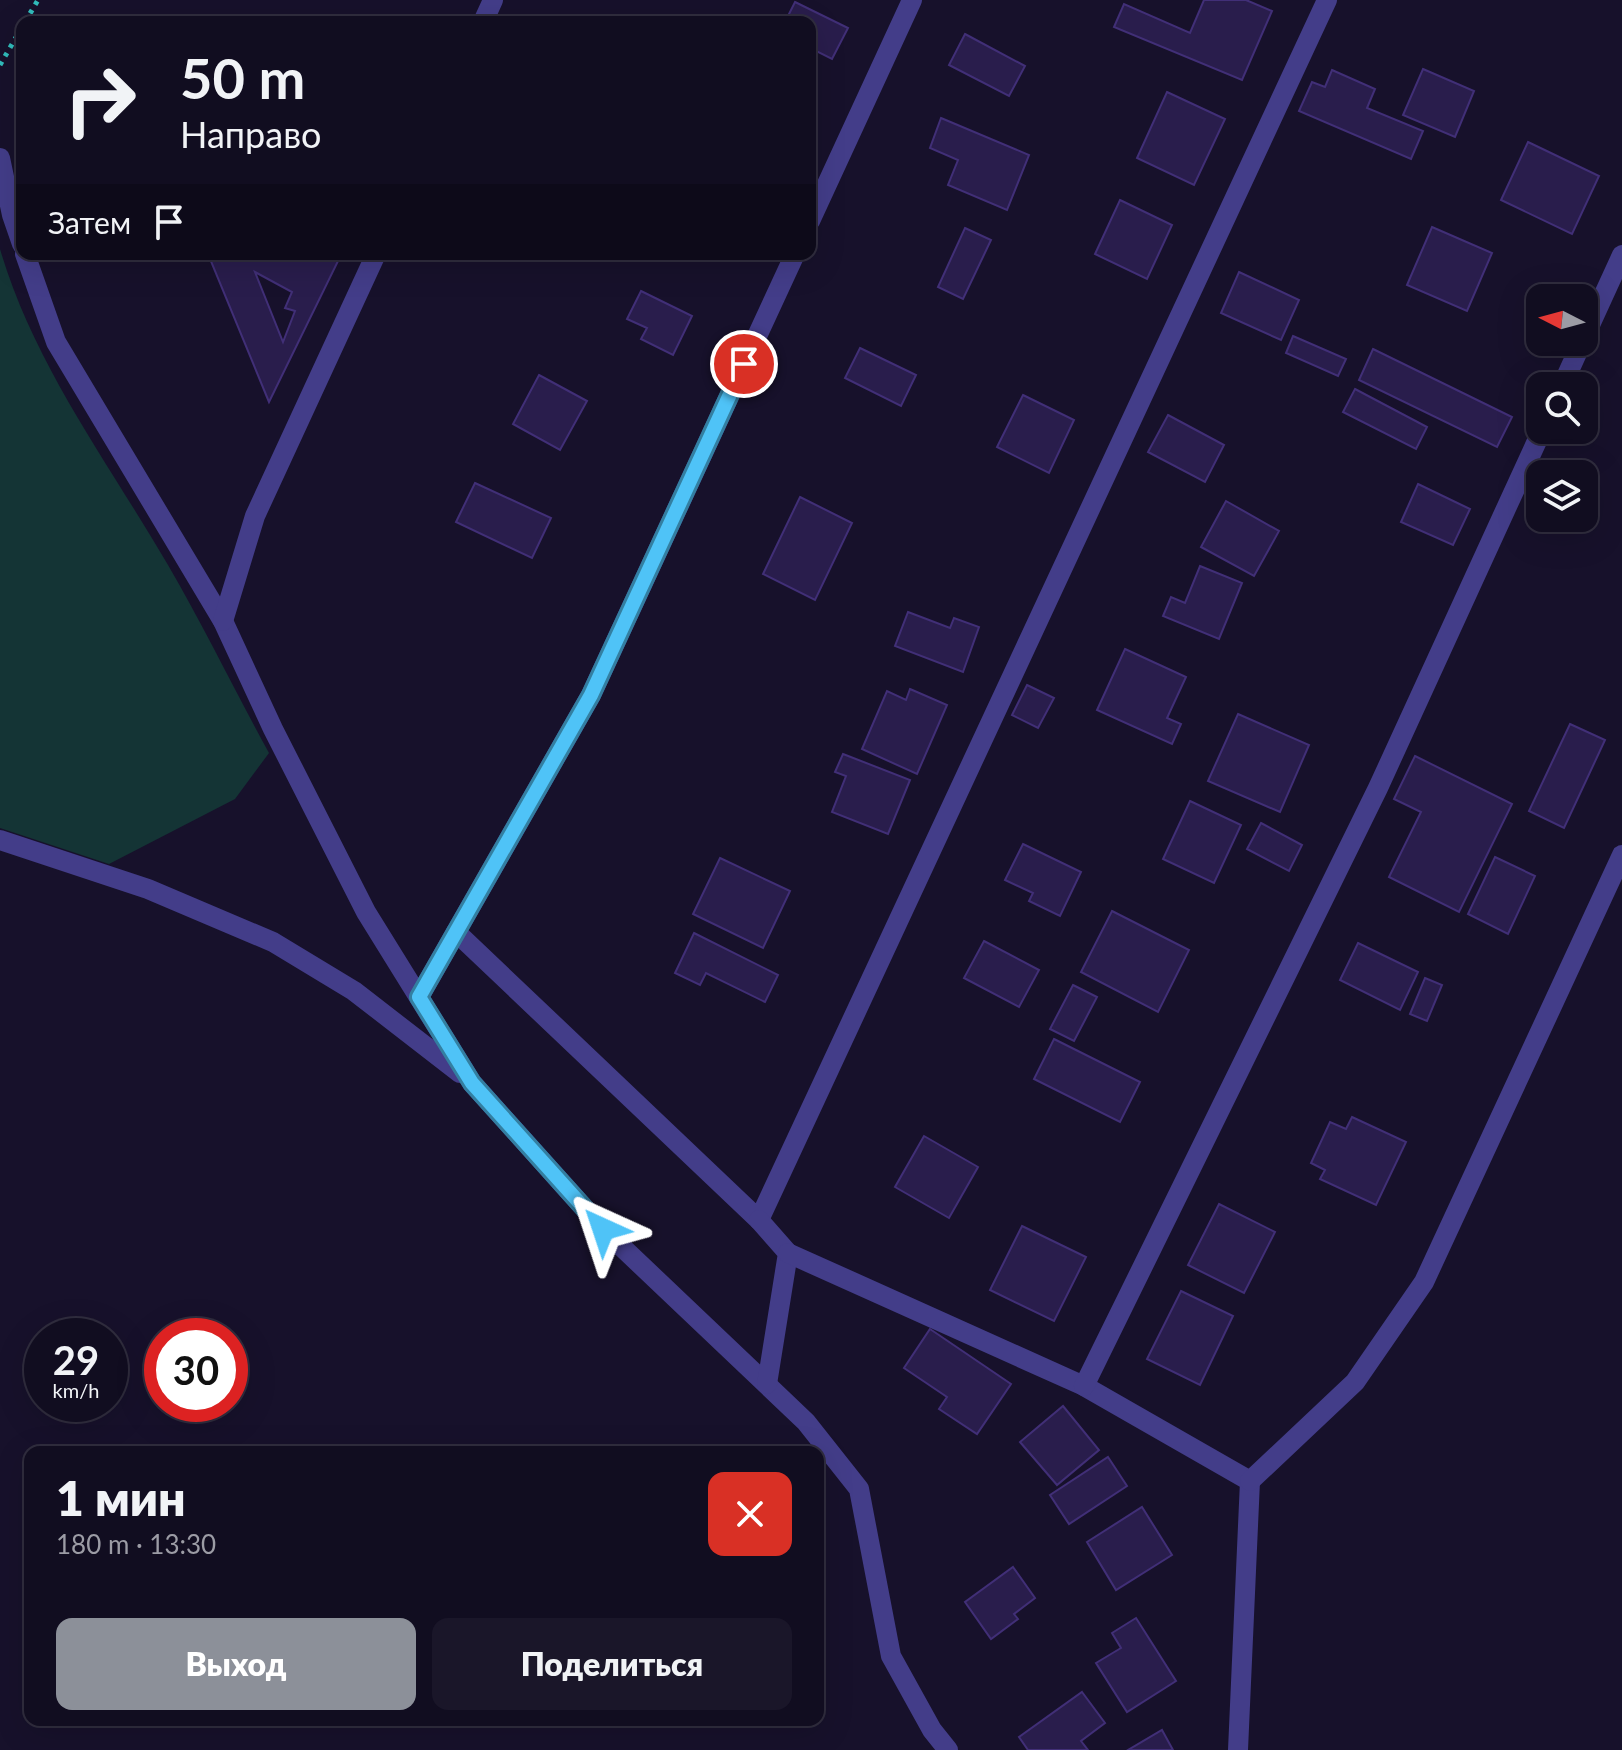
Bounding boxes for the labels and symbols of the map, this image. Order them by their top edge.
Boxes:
north arrow [1526,284,1598,356]
pin [710,330,778,398]
position arrow [561,1187,645,1271]
speed limit sign: 30 [144,1318,248,1422]

